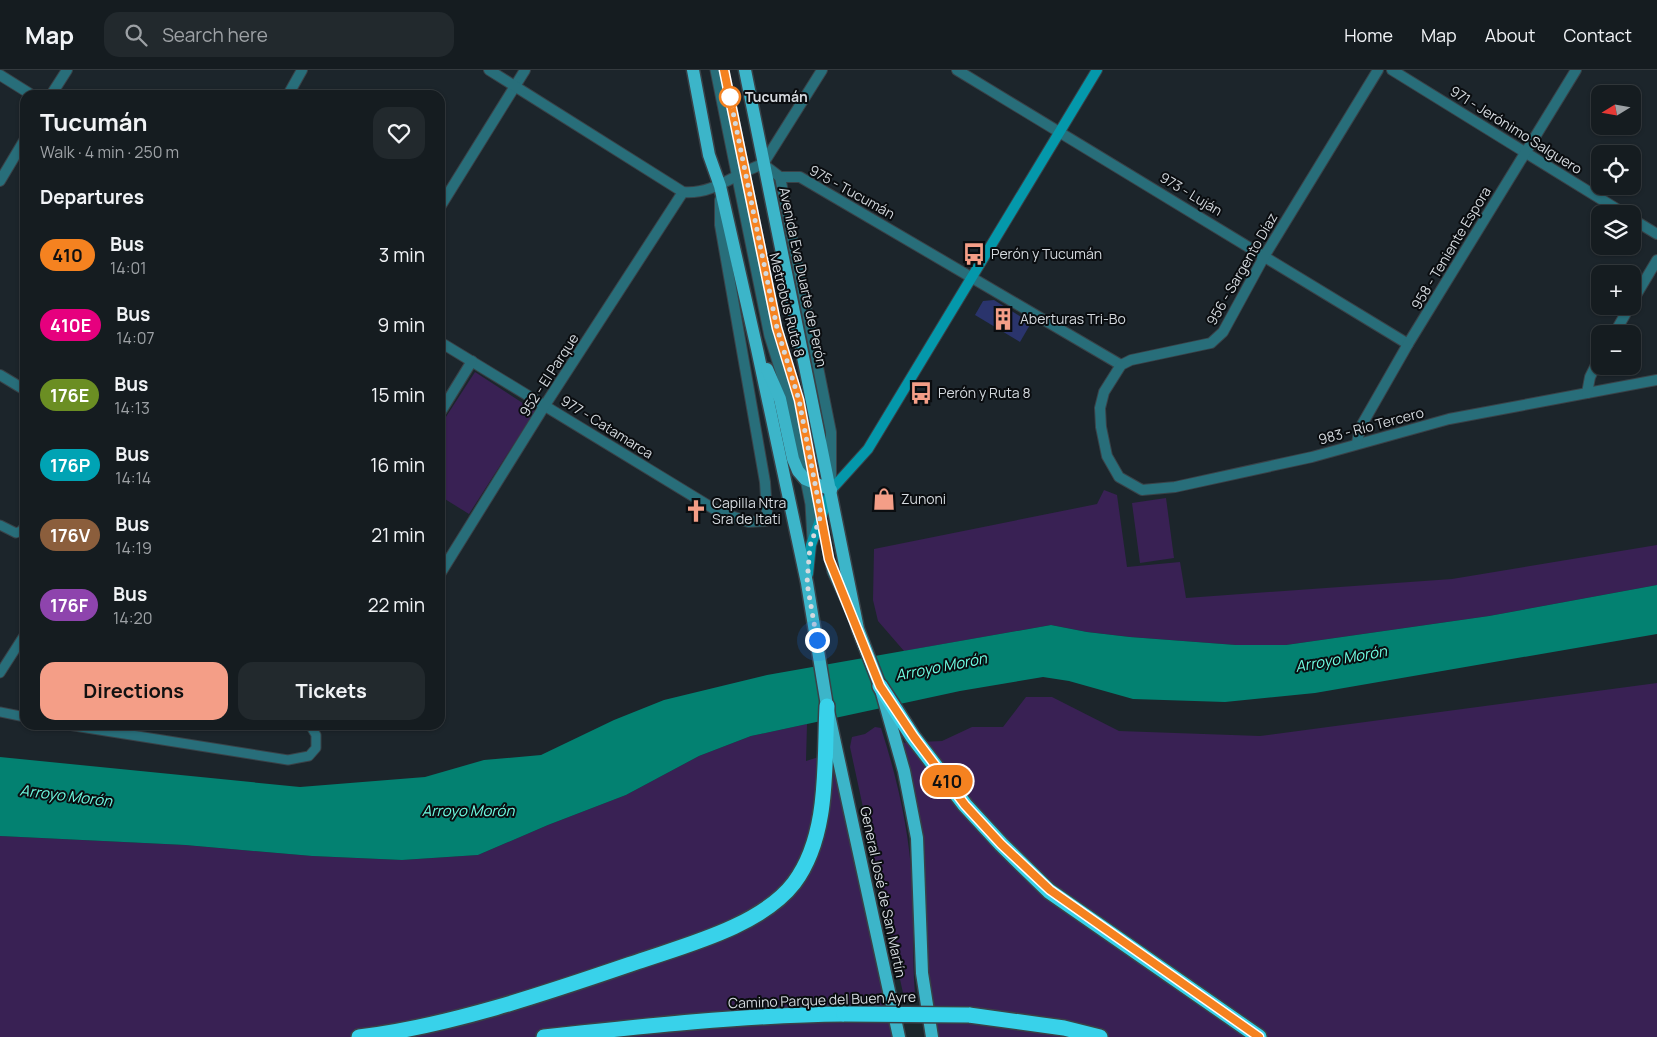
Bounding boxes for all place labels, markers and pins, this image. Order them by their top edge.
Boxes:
marker: Tucumán [719,86,741,108]
place label: Tucumán [745,87,808,106]
bus stop icon: Perón y Tucumán [961,241,987,267]
place label: Perón y Tucumán [991,244,1102,263]
building icon: Aberturas Tri-Bo [990,306,1016,332]
place label: Aberturas Tri-Bo [1020,309,1126,328]
bus stop icon: Perón y Ruta 8 [908,380,934,406]
place label: Perón y Ruta 8 [938,383,1031,402]
shop icon: Zunoni [871,486,897,512]
place label: Zunoni [901,489,946,508]
place label: Capilla Ntra Sra de Itati [712,493,786,528]
church icon: Capilla Ntra Sra de Itati [683,498,709,524]

